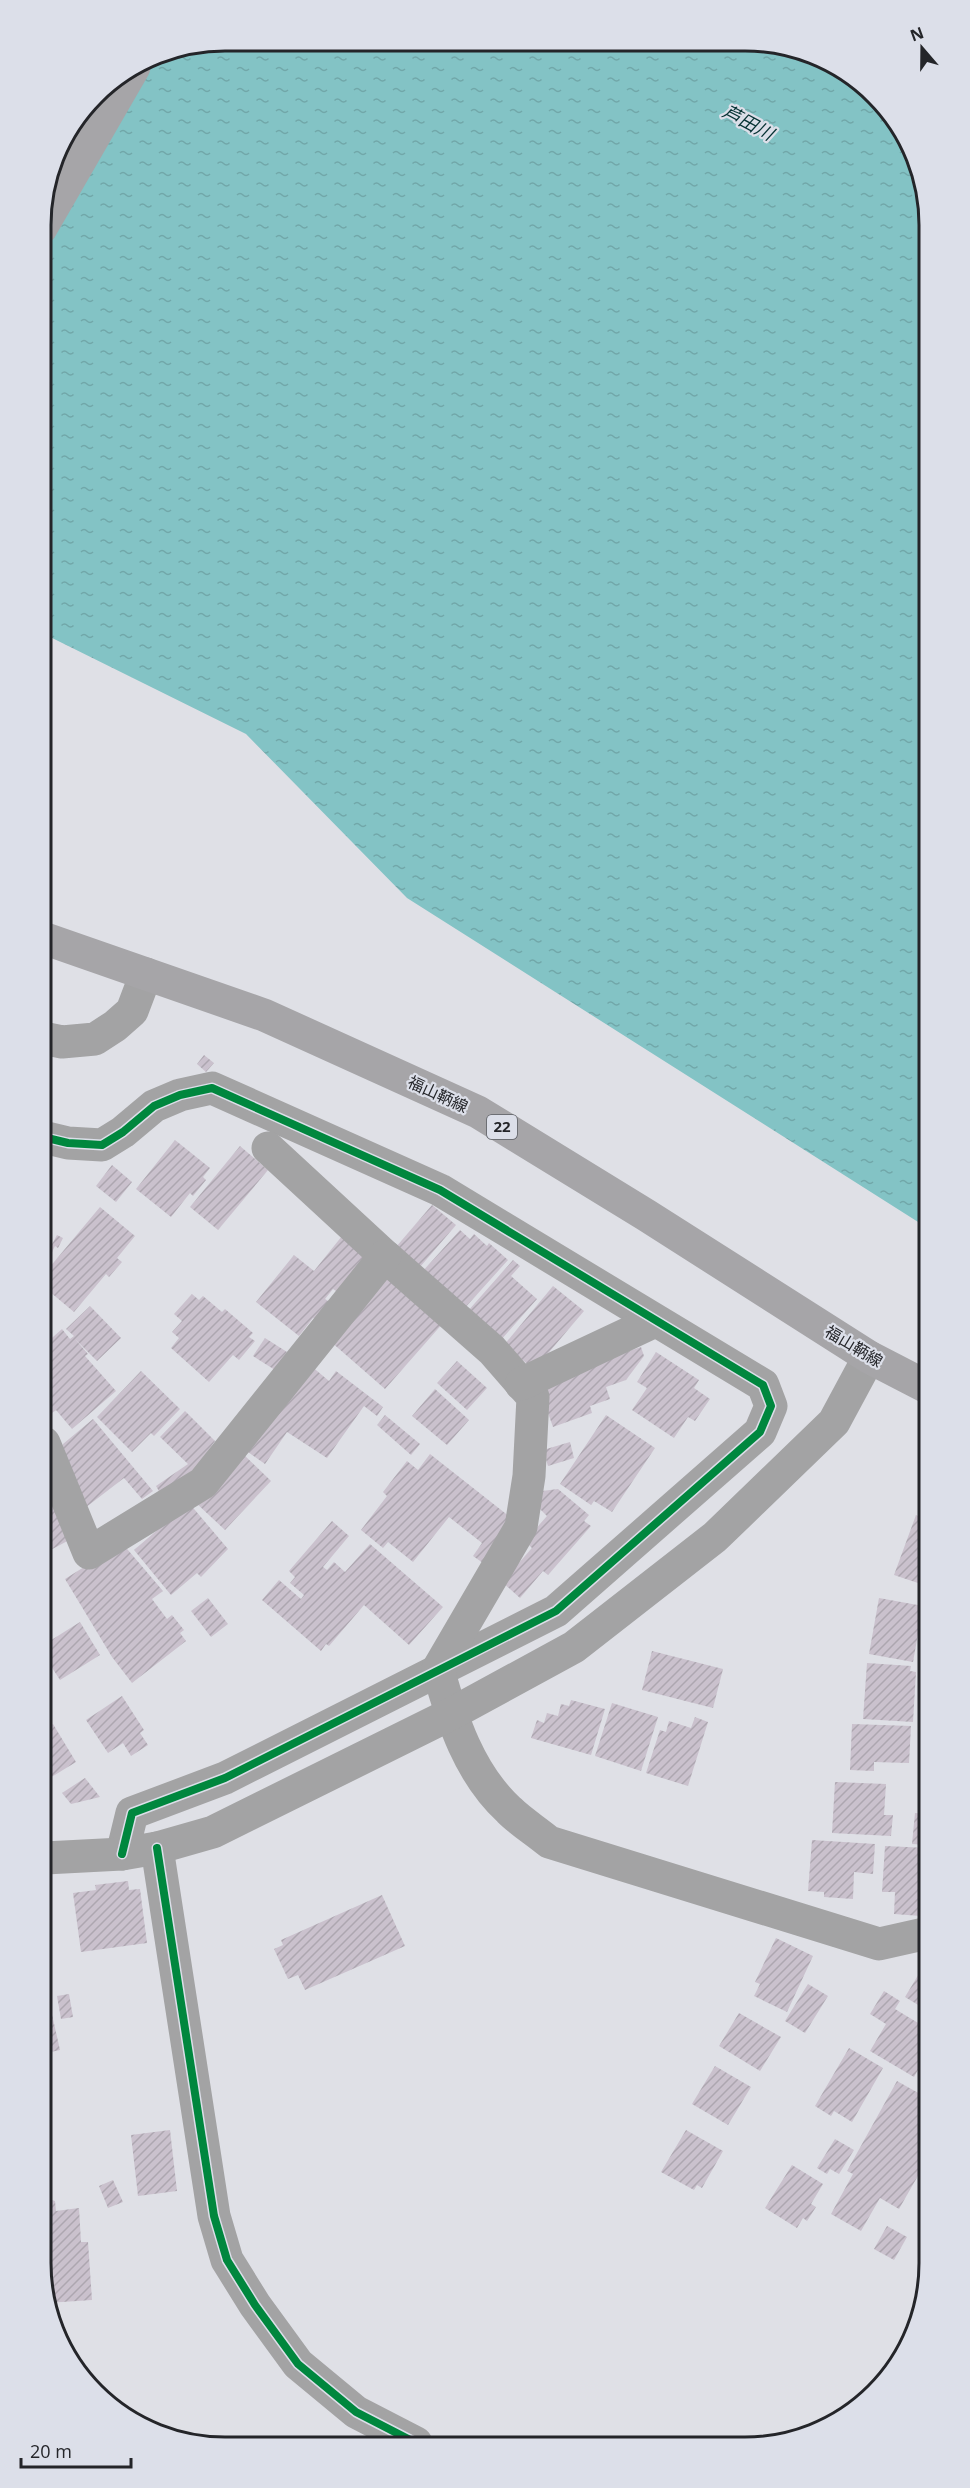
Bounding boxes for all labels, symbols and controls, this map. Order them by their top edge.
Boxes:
north arrow [892,18,952,78]
text: N [907,21,927,46]
water label: 芦田川 [719,99,780,146]
street label: 福山鞆線 [404,1071,472,1117]
road number: 22 [487,1115,517,1139]
street label: 福山鞆線 [821,1320,887,1372]
scale bar [21,2431,130,2469]
text: 20 m [30,2439,72,2463]

